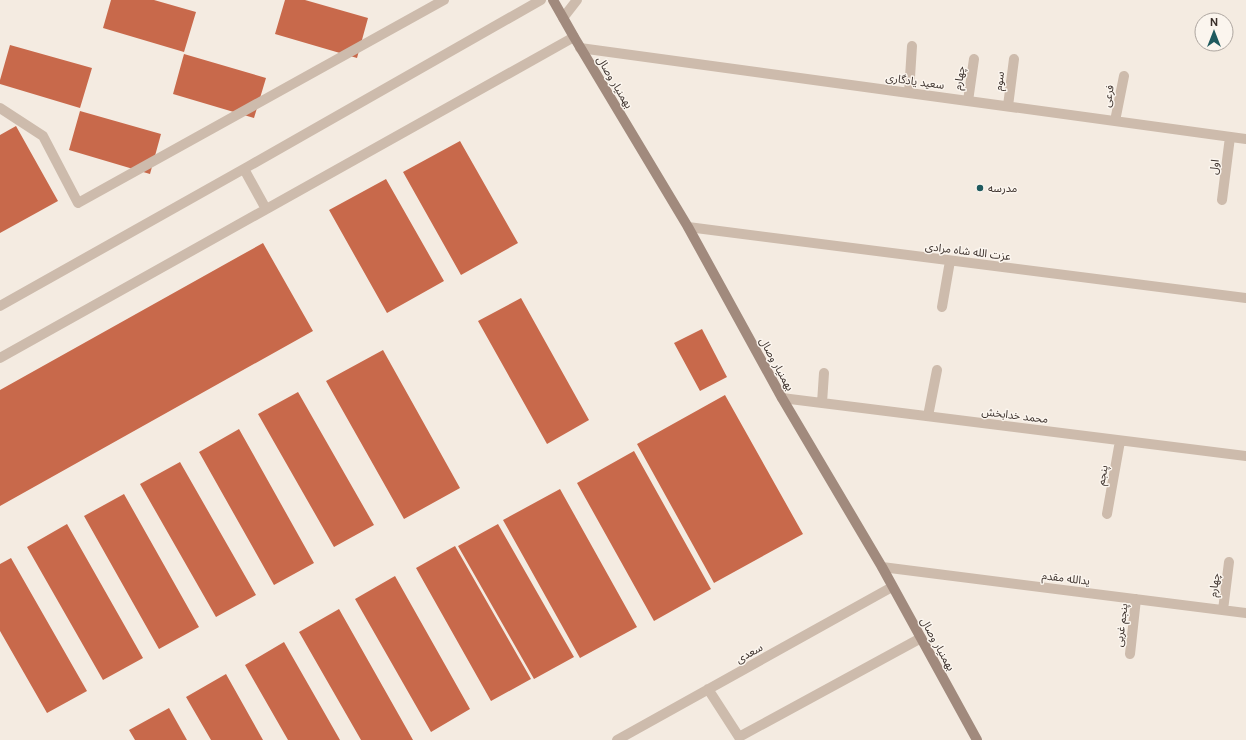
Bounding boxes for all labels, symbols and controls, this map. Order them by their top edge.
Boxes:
north arrow [1194,12,1234,52]
text: N [1210,15,1218,29]
street label: بهمنیار وصال [594,53,636,111]
street label: چهارم [950,64,969,91]
street label: سعید یادگاری [885,70,946,92]
street label: سوم [991,70,1008,91]
street label: فرعی [1099,84,1117,108]
street label: اول [1206,159,1222,175]
place label: مدرسه [988,181,1018,195]
marker: مدرسه [975,183,985,193]
street label: عزت الله شاه مرادی [924,239,1012,263]
street label: بهمنیار وصال [757,335,797,393]
street label: محمد خدابخش [981,404,1049,426]
street label: پنجم [1093,464,1113,487]
street label: یدالله مقدم [1041,568,1091,589]
street label: چهارم [1206,572,1224,598]
street label: پنجم غربی [1111,602,1133,648]
street label: بهمنیار وصال [918,615,958,673]
street label: سعدی [733,640,765,666]

